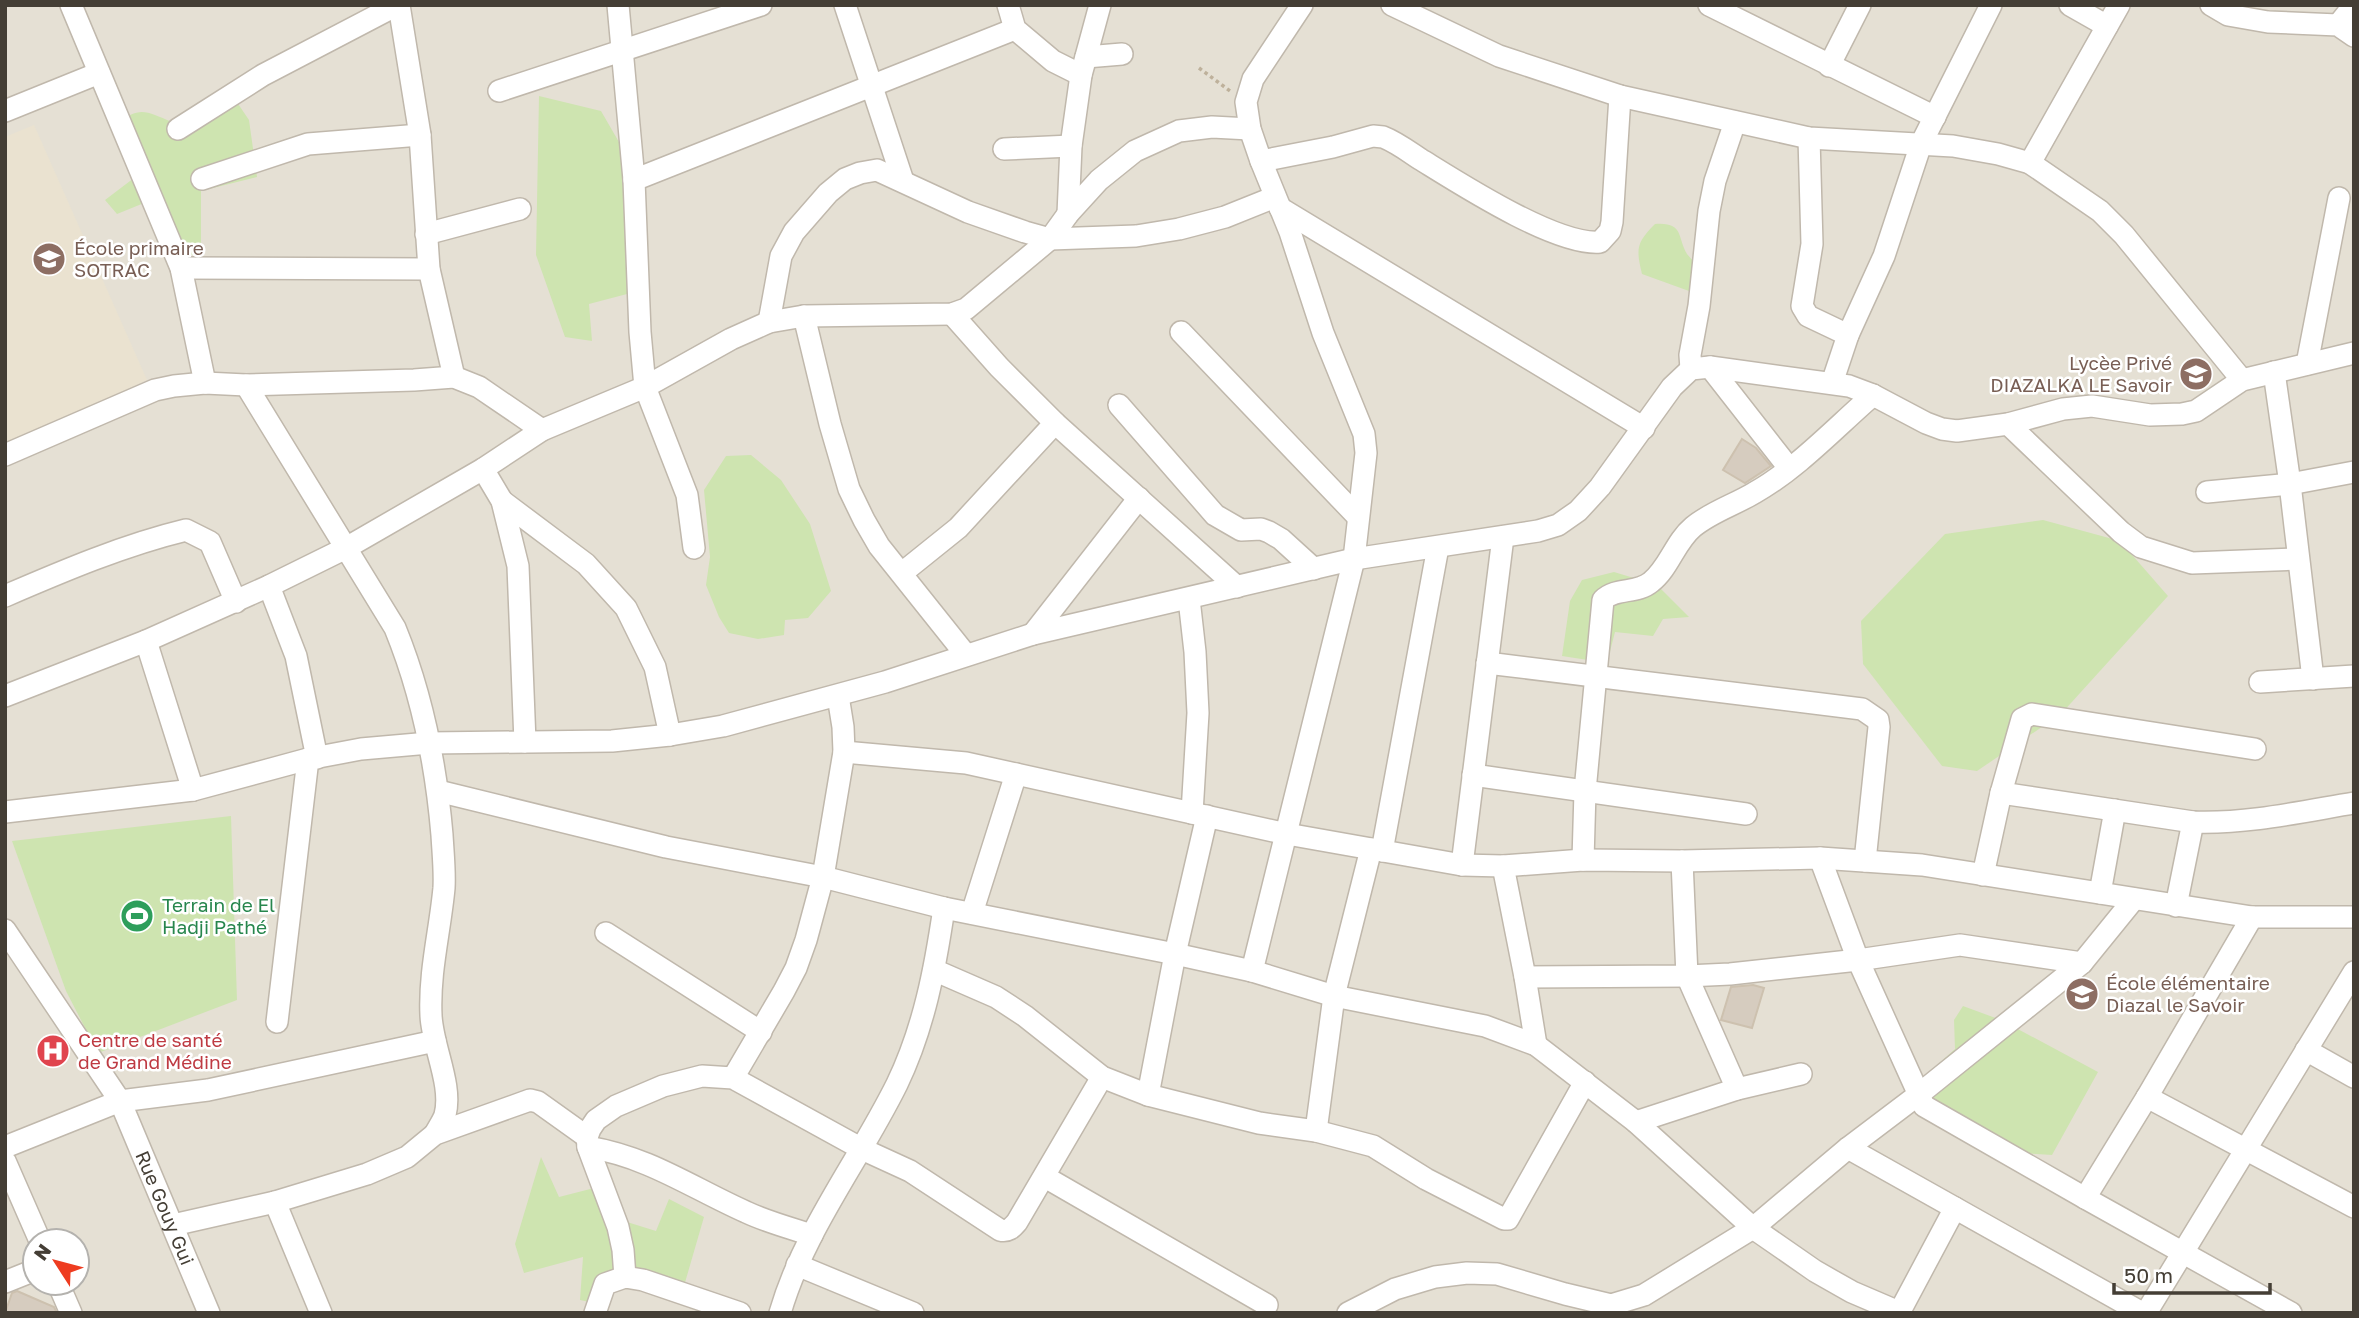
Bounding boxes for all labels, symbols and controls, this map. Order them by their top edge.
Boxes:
place label: École primaire SOTRAC [74,236,204,281]
school or university icon: École primaire SOTRAC [30,240,68,278]
place label: Lycèe Privé DIAZALKA LE Savoir [1990,351,2173,396]
school or university icon: Lycèe Privé DIAZALKA LE Savoir [2177,355,2215,393]
place label: Terrain de El Hadji Pathé [162,893,275,938]
sports icon: Terrain de El Hadji Pathé [118,897,156,935]
place label: École élémentaire Diazal le Savoir [2106,971,2270,1016]
school or university icon: École élémentaire Diazal le Savoir [2063,975,2101,1013]
place label: Centre de santé de Grand Médine [78,1028,232,1073]
hospital icon: Centre de santé de Grand Médine [34,1032,72,1070]
street label: Rue Gouy Gui [131,1147,199,1268]
north arrow [21,1227,91,1297]
text: N [28,1239,55,1264]
scale bar [2114,1252,2270,1296]
text: 50 m [2124,1262,2173,1288]

